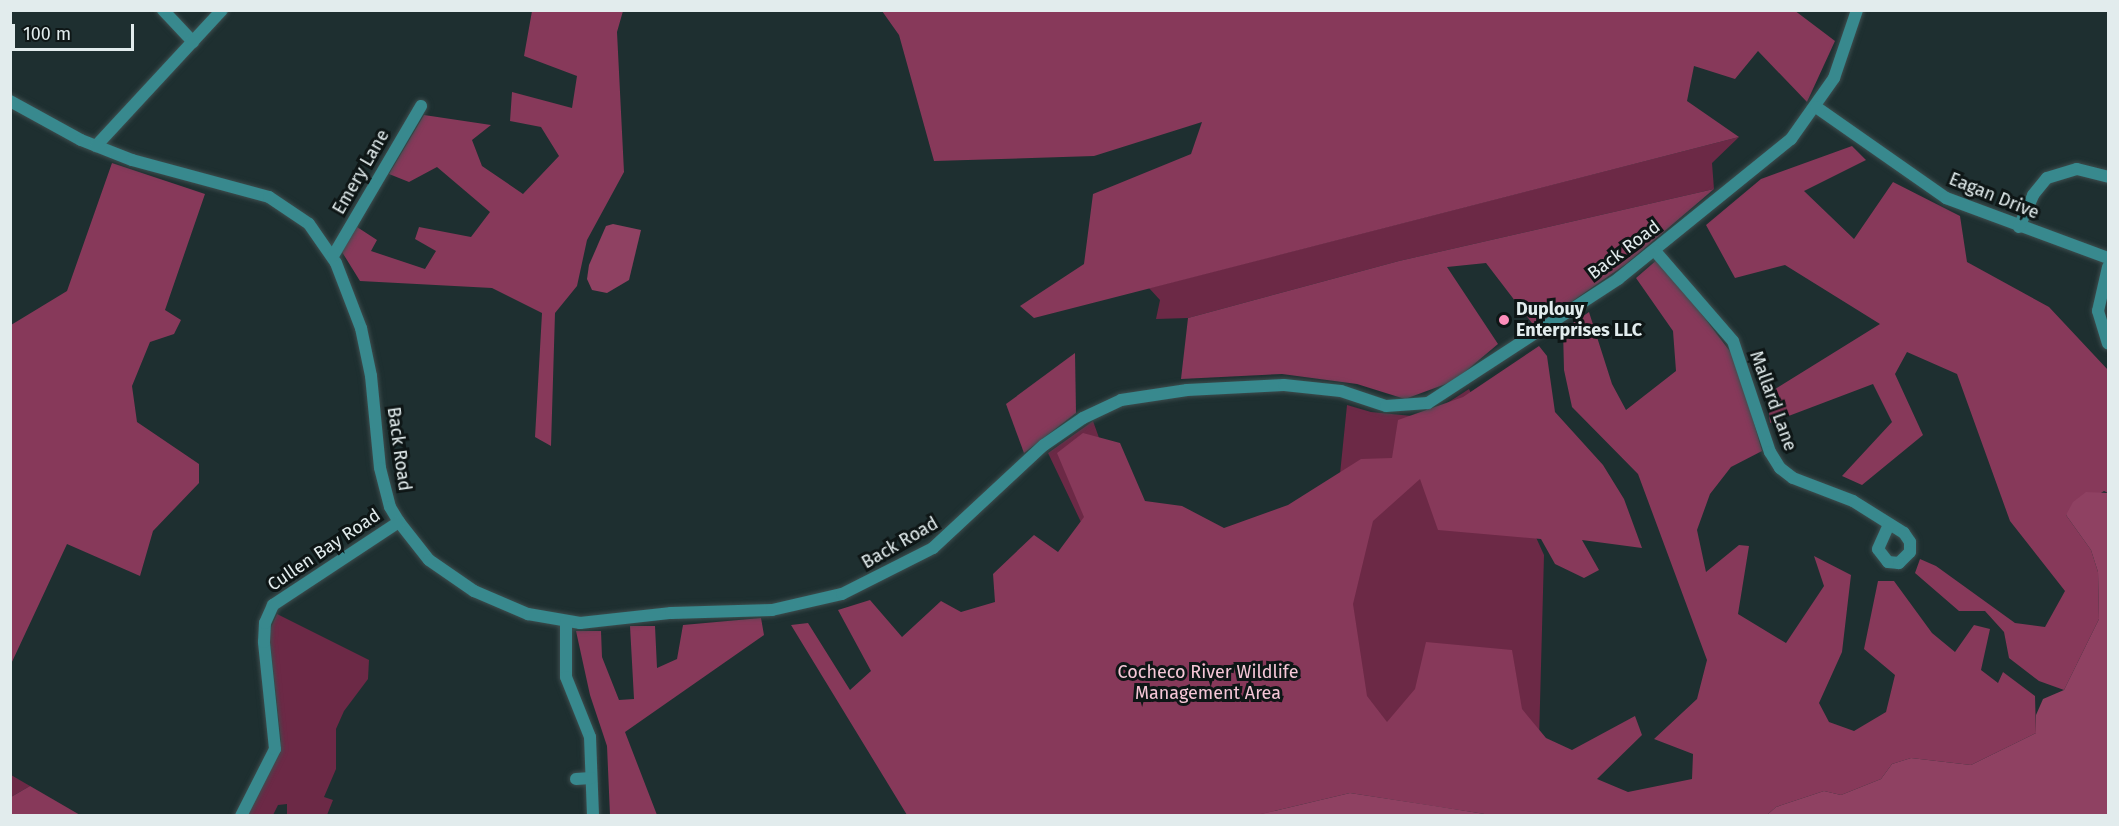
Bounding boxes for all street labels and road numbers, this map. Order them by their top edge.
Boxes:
street label: Emery Lane [328,126,394,218]
street label: Eagan Drive [1946,168,2042,224]
street label: Back Road [1584,216,1664,284]
street label: Mallard Lane [1745,348,1801,454]
street label: Back Road [382,405,416,493]
street label: Cullen Bay Road [263,504,385,596]
street label: Back Road [858,512,942,574]

